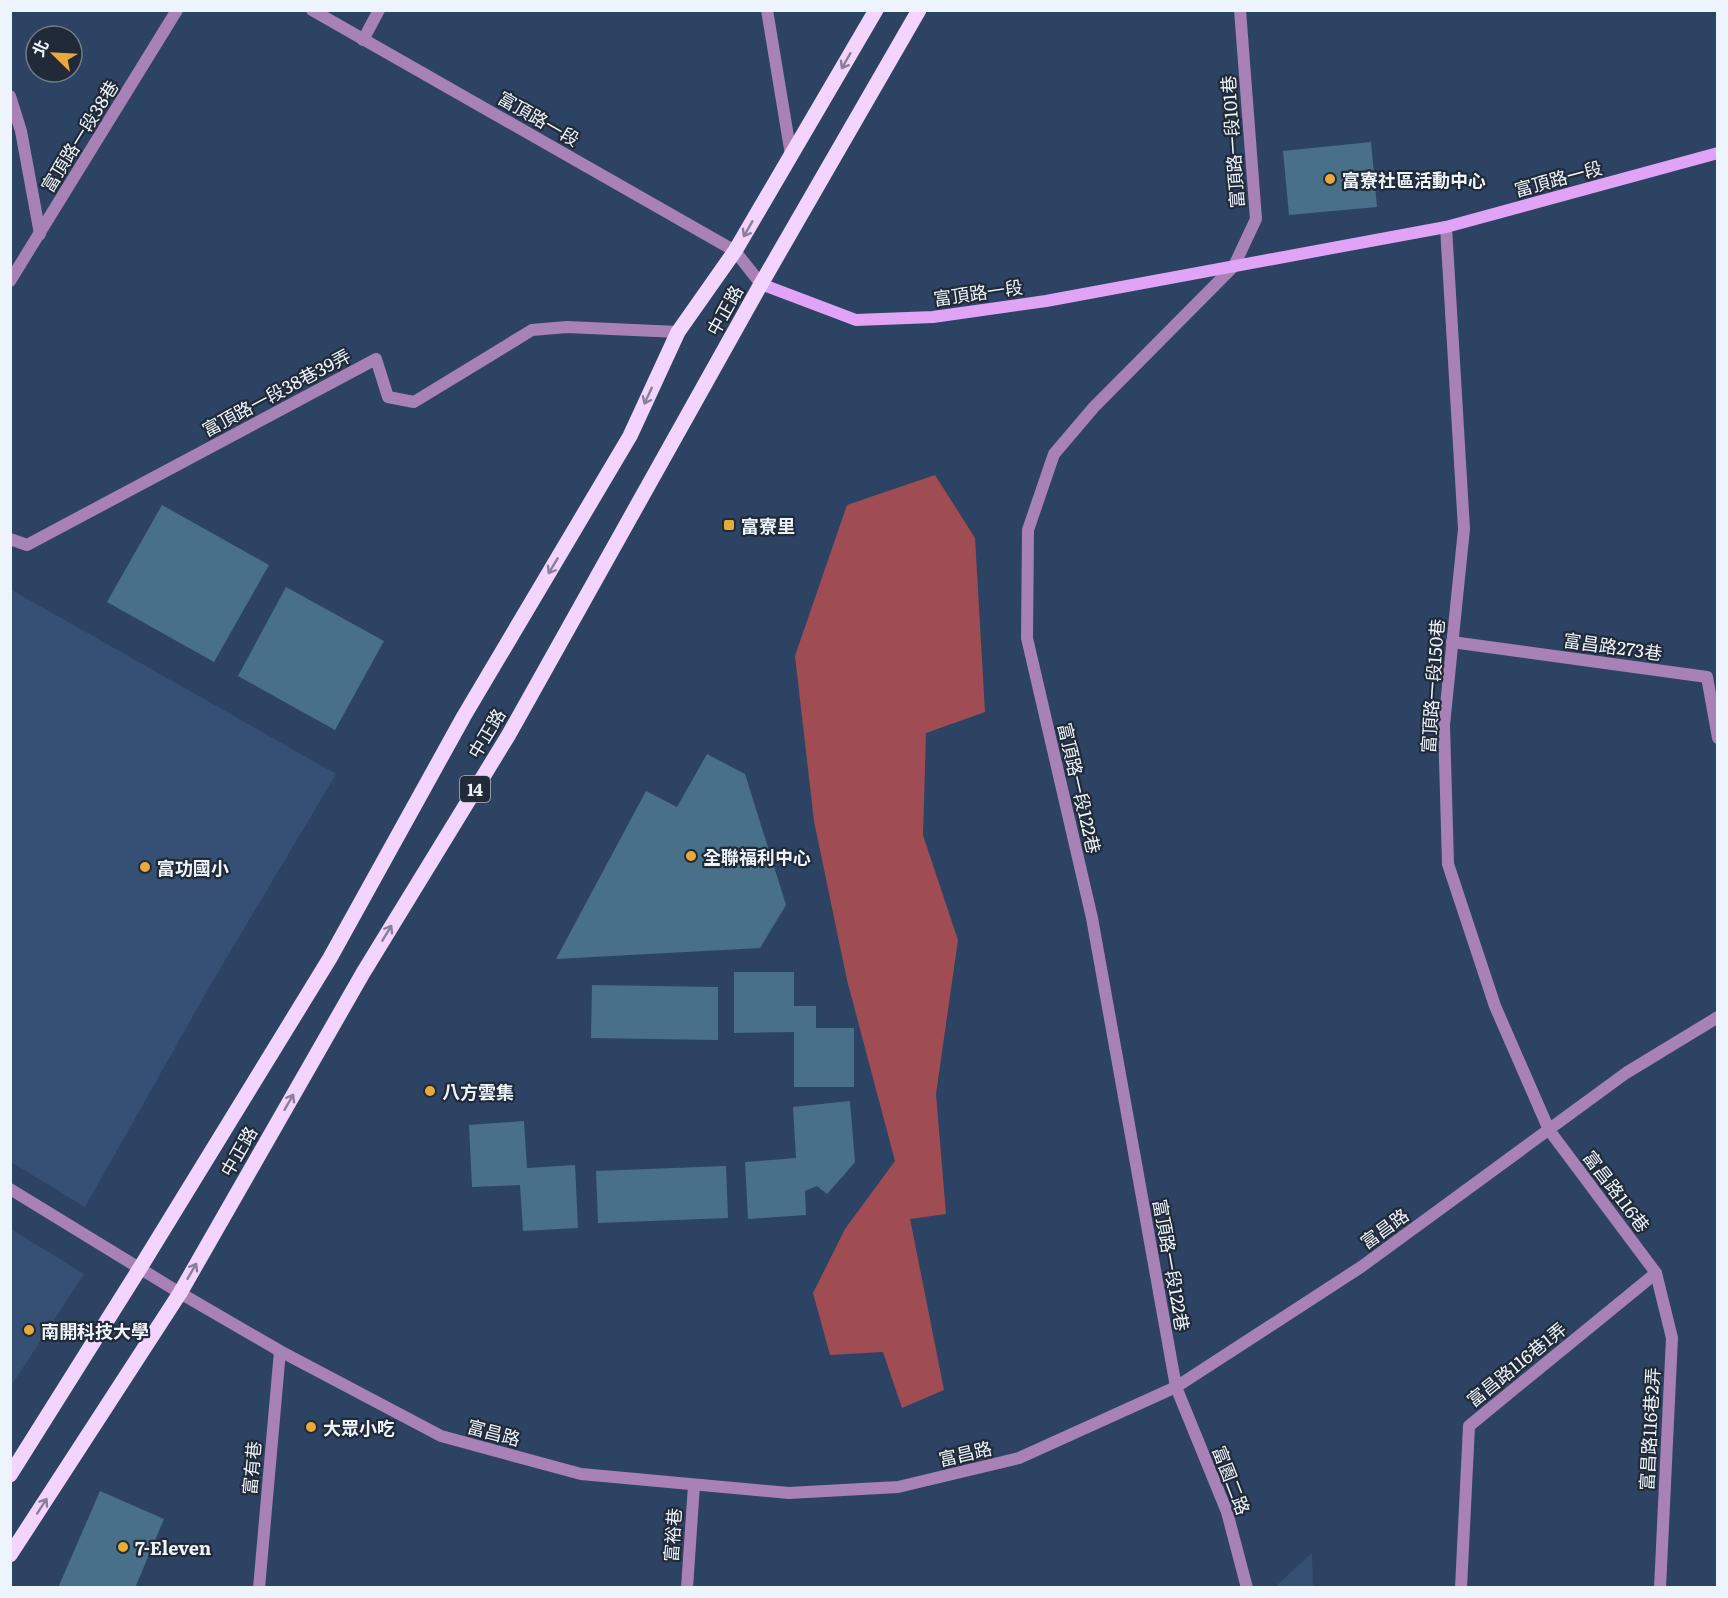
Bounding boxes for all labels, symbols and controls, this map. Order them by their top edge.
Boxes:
north arrow [24,24,84,84]
text: 北 [25,35,54,60]
one-way arrow [840,52,852,69]
street label: 富頂路一段38巷 [34,75,124,197]
street label: 富頂路一段101巷 [1214,75,1250,209]
street label: 富頂路一段 [493,84,585,152]
street label: 富頂路一段 [1511,153,1605,203]
place label: 富寮社區活動中心 [1342,166,1486,193]
marker: 富寮社區活動中心 [1323,172,1337,186]
one-way arrow [741,220,753,237]
street label: 富頂路一段 [932,272,1024,312]
street label: 中正路 [699,280,749,340]
street label: 富頂路一段38巷39弄 [197,341,355,443]
one-way arrow [642,387,654,405]
place label: 富寮里 [741,512,795,539]
marker: 富寮里 [722,518,736,532]
one-way arrow [546,557,558,574]
street label: 富頂路一段150巷 [1414,618,1450,754]
street label: 富昌路273巷 [1562,626,1664,666]
street label: 中正路 [461,703,511,763]
street label: 富頂路一段122巷 [1052,720,1108,856]
road number: 14 [460,776,490,802]
place label: 全聯福利中心 [703,843,811,870]
marker: 全聯福利中心 [684,849,698,863]
place label: 富功國小 [157,854,229,881]
marker: 富功國小 [138,860,152,874]
one-way arrow [382,925,394,942]
place label: 八方雲集 [442,1078,514,1105]
marker: 八方雲集 [423,1084,437,1098]
one-way arrow [283,1094,295,1111]
street label: 中正路 [213,1121,263,1181]
street label: 富昌路116巷 [1577,1144,1657,1238]
street label: 富頂路一段122巷 [1147,1197,1197,1333]
street label: 富昌路 [1354,1201,1414,1255]
one-way arrow [187,1263,199,1280]
street label: 富昌路116巷1弄 [1460,1315,1572,1413]
place label: 南開科技大學 [41,1317,149,1344]
marker: 南開科技大學 [22,1323,36,1337]
street label: 富昌路116巷2弄 [1632,1367,1666,1491]
street label: 富昌路 [464,1412,524,1452]
place label: 大眾小吃 [323,1414,395,1441]
marker: 大眾小吃 [304,1420,318,1434]
street label: 富昌路 [936,1434,994,1472]
street label: 富有巷 [235,1440,267,1496]
street label: 富園二路 [1206,1442,1258,1518]
one-way arrow [36,1498,49,1515]
street label: 富裕巷 [657,1507,687,1563]
place label: 7-Eleven [135,1534,212,1561]
marker: 7-Eleven [116,1540,130,1554]

